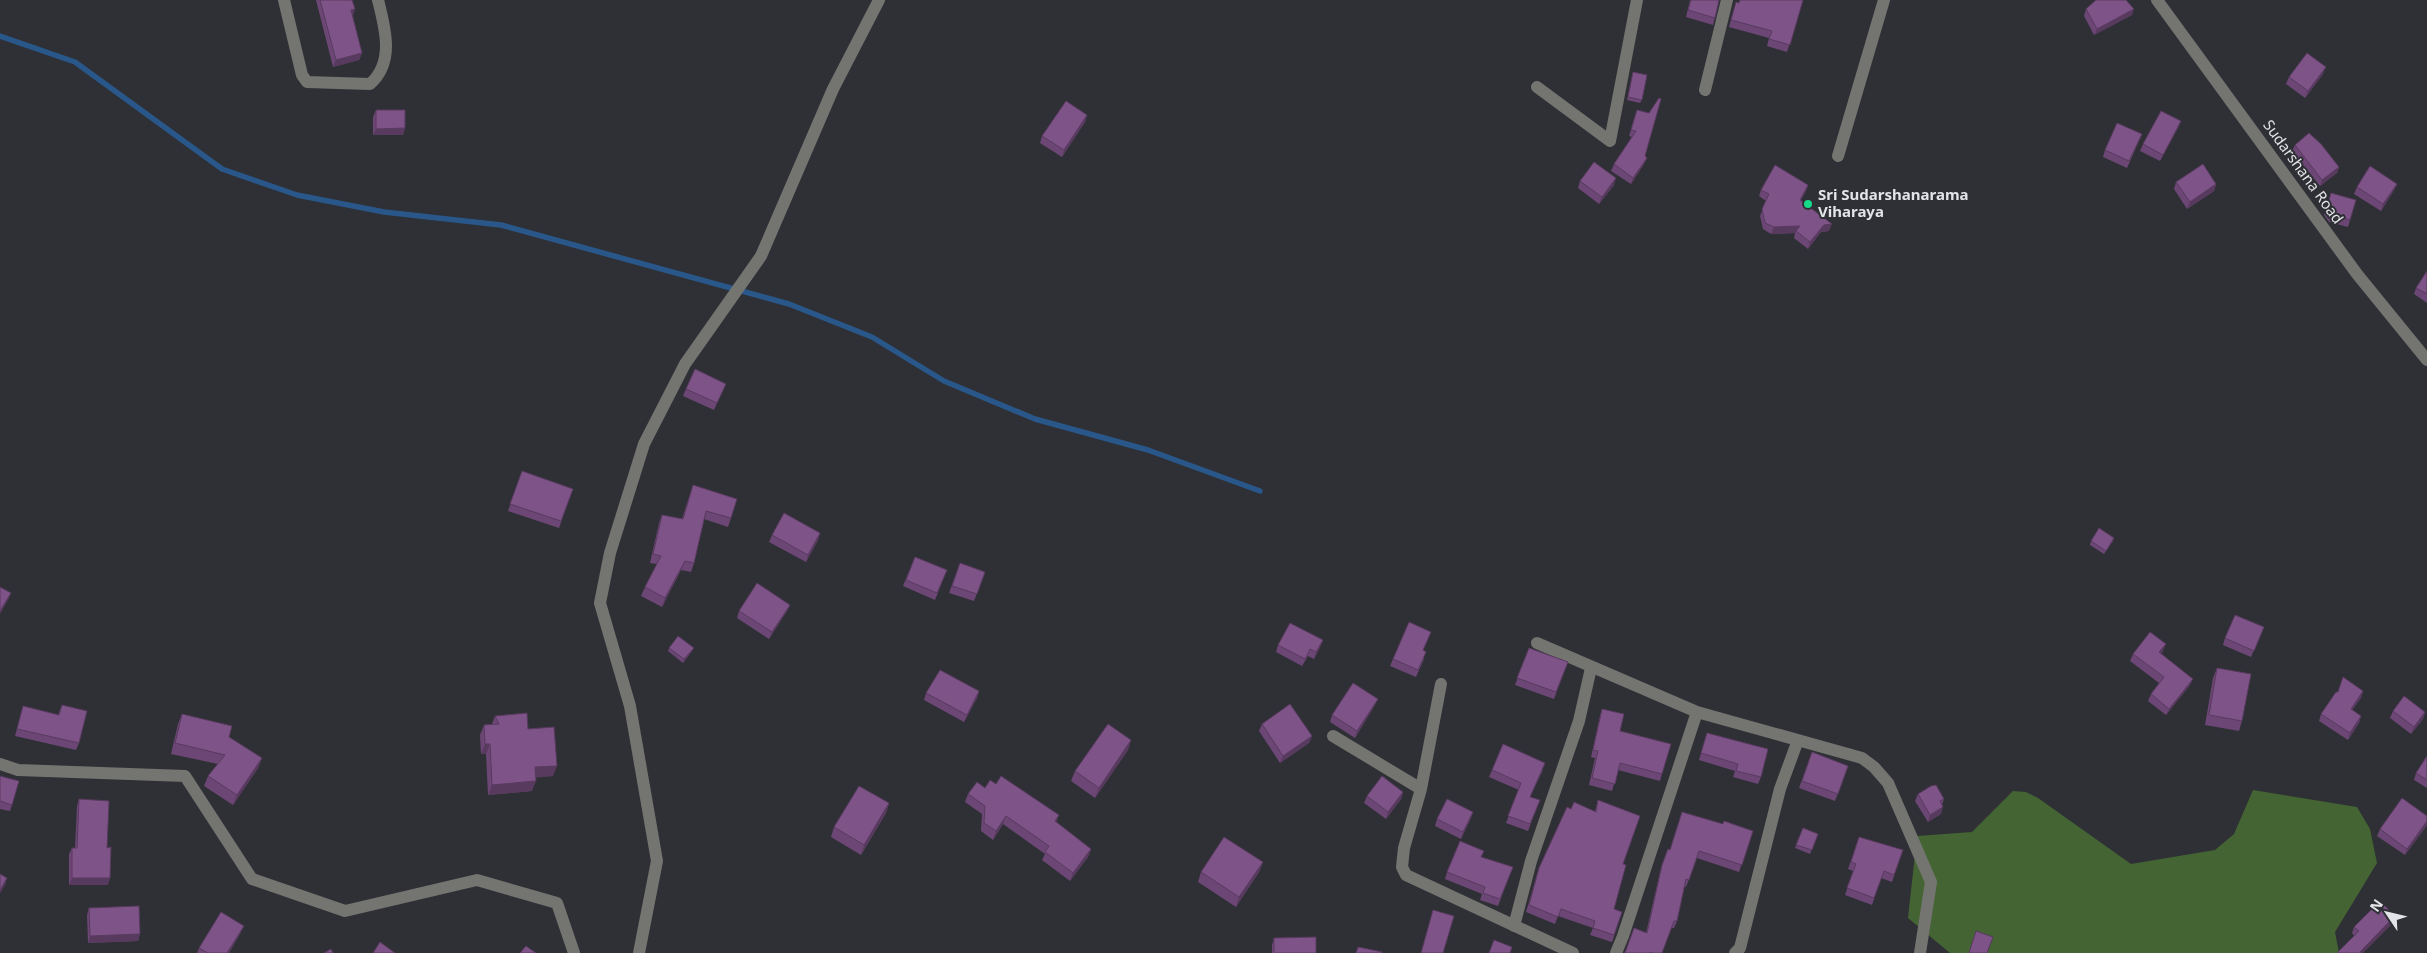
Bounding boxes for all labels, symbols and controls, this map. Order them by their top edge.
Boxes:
street label: Sudarshana Road [2259,115,2348,227]
place label: Sri Sudarshanarama Viharaya [1818,184,1969,221]
marker: Sri Sudarshanarama Viharaya [1802,198,1814,210]
north arrow [2362,888,2412,938]
text: N [2365,895,2387,915]

